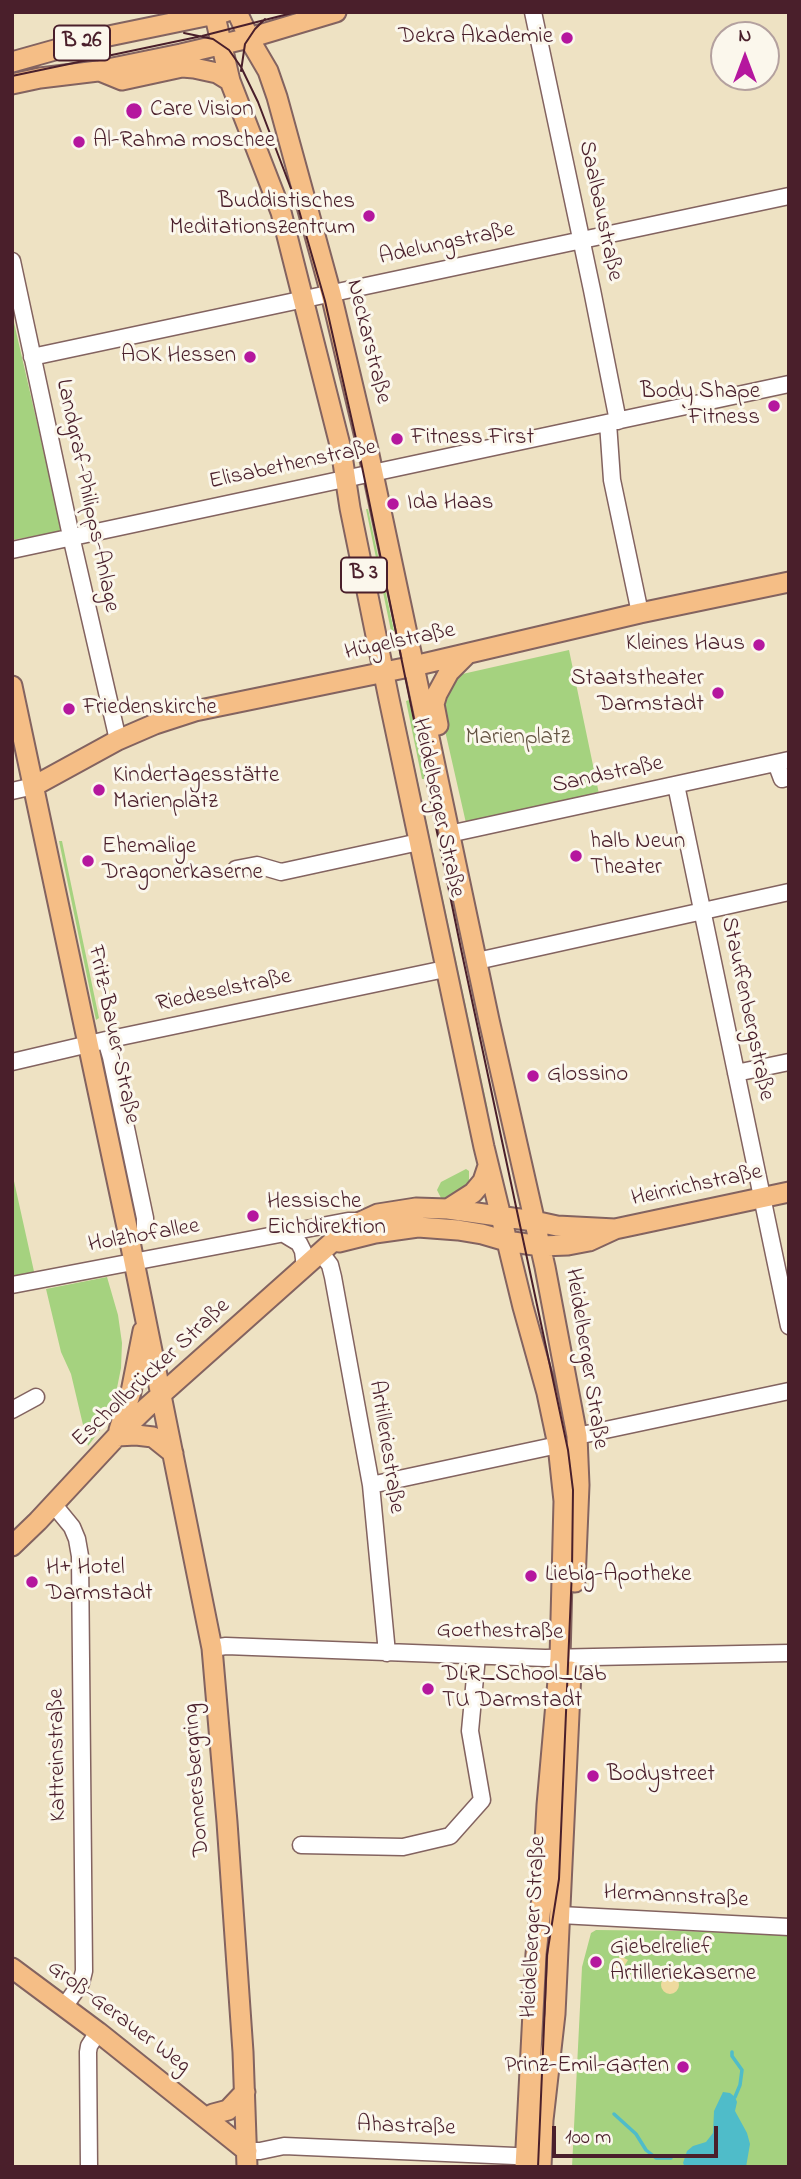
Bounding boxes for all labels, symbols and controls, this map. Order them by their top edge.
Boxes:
north arrow [710,21,780,91]
text: N [739,23,751,50]
place label: Dekra Akademie [398,24,553,52]
road number: B 26 [54,26,110,60]
marker: Dekra Akademie [559,30,575,46]
place label: Care Vision [150,97,253,125]
marker: Care Vision [124,101,144,121]
place label: Al-Rahma moschee [93,128,275,156]
marker: Al-Rahma moschee [71,134,87,150]
street label: Saalbaustraße [571,138,627,284]
place label: Buddistisches Meditationszentrum [170,189,355,243]
marker: Buddistisches Meditationszentrum [361,208,377,224]
street label: Adelungstraße [377,217,517,273]
street label: Neckarstraße [338,277,396,407]
place label: AOK Hessen [121,343,236,371]
marker: AOK Hessen [242,349,258,365]
street label: Landgraf-Philipps-Anlage [48,377,124,615]
place label: Body Shape Fitness [640,379,760,433]
marker: Body Shape Fitness [766,398,782,414]
place label: Fitness First [411,425,534,453]
marker: Fitness First [389,431,405,447]
street label: Elisabethenstraße [207,435,379,497]
place label: Ida Haas [407,490,493,518]
marker: Ida Haas [385,496,401,512]
road number: B 3 [341,558,387,592]
street label: Hügelstraße [342,618,458,668]
place label: Kleines Haus [626,631,745,659]
marker: Kleines Haus [751,637,767,653]
place label: Staatstheater Darmstadt [571,666,704,720]
marker: Staatstheater Darmstadt [710,685,726,701]
place label: Friedenskirche [83,695,217,723]
marker: Friedenskirche [61,701,77,717]
street label: Heidelberger Straße [405,716,469,900]
park label: Marienplatz [466,725,570,753]
street label: Sandstraße [550,751,666,801]
place label: Kindertagesstätte Marienplatz [113,763,279,817]
marker: Kindertagesstätte Marienplatz [91,782,107,798]
place label: halb Neun Theater [590,829,685,883]
place label: Ehemalige Dragonerkaserne [102,834,263,888]
marker: halb Neun Theater [568,848,584,864]
marker: Ehemalige Dragonerkaserne [80,853,96,869]
street label: Stauffenbergstraße [713,914,779,1104]
street label: Fritz-Bauer-Straße [80,943,144,1127]
street label: Riedeselstraße [154,964,294,1020]
place label: Glossino [547,1062,628,1090]
marker: Glossino [525,1068,541,1084]
street label: Heinrichstraße [629,1160,765,1214]
place label: Hessische Eichdirektion [267,1189,386,1243]
marker: Hessische Eichdirektion [245,1208,261,1224]
street label: Holzhofallee [86,1214,202,1260]
street label: Heidelberger Straße [557,1267,613,1451]
street label: Eschollbrücker Straße [67,1294,237,1454]
street label: Artilleriestraße [361,1379,409,1515]
place label: H+ Hotel Darmstadt [46,1555,153,1609]
place label: Liebig-Apotheke [545,1562,691,1590]
marker: Liebig-Apotheke [523,1568,539,1584]
marker: H+ Hotel Darmstadt [24,1574,40,1590]
street label: Goethestraße [436,1618,564,1648]
place label: DLR_School_Lab TU Darmstadt [442,1662,606,1716]
marker: DLR_School_Lab TU Darmstadt [420,1681,436,1697]
street label: Kattreinstraße [44,1688,74,1822]
street label: Donnersbergring [179,1702,217,1858]
place label: Bodystreet [607,1762,715,1790]
marker: Bodystreet [585,1768,601,1784]
street label: Heidelberger Straße [516,1835,554,2019]
street label: Hermannstraße [603,1880,749,1916]
place label: Giebelrelief Artilleriekaserne [610,1935,756,1989]
marker: Giebelrelief Artilleriekaserne [588,1954,604,1970]
street label: Groß-Gerauer Weg [41,1955,195,2081]
place label: Prinz-Emil-Garten [504,2053,669,2081]
marker: Prinz-Emil-Garten [675,2059,691,2075]
street label: Ahastraße [356,2112,456,2144]
scale bar [556,2112,722,2156]
text: 100 m [565,2123,611,2153]

